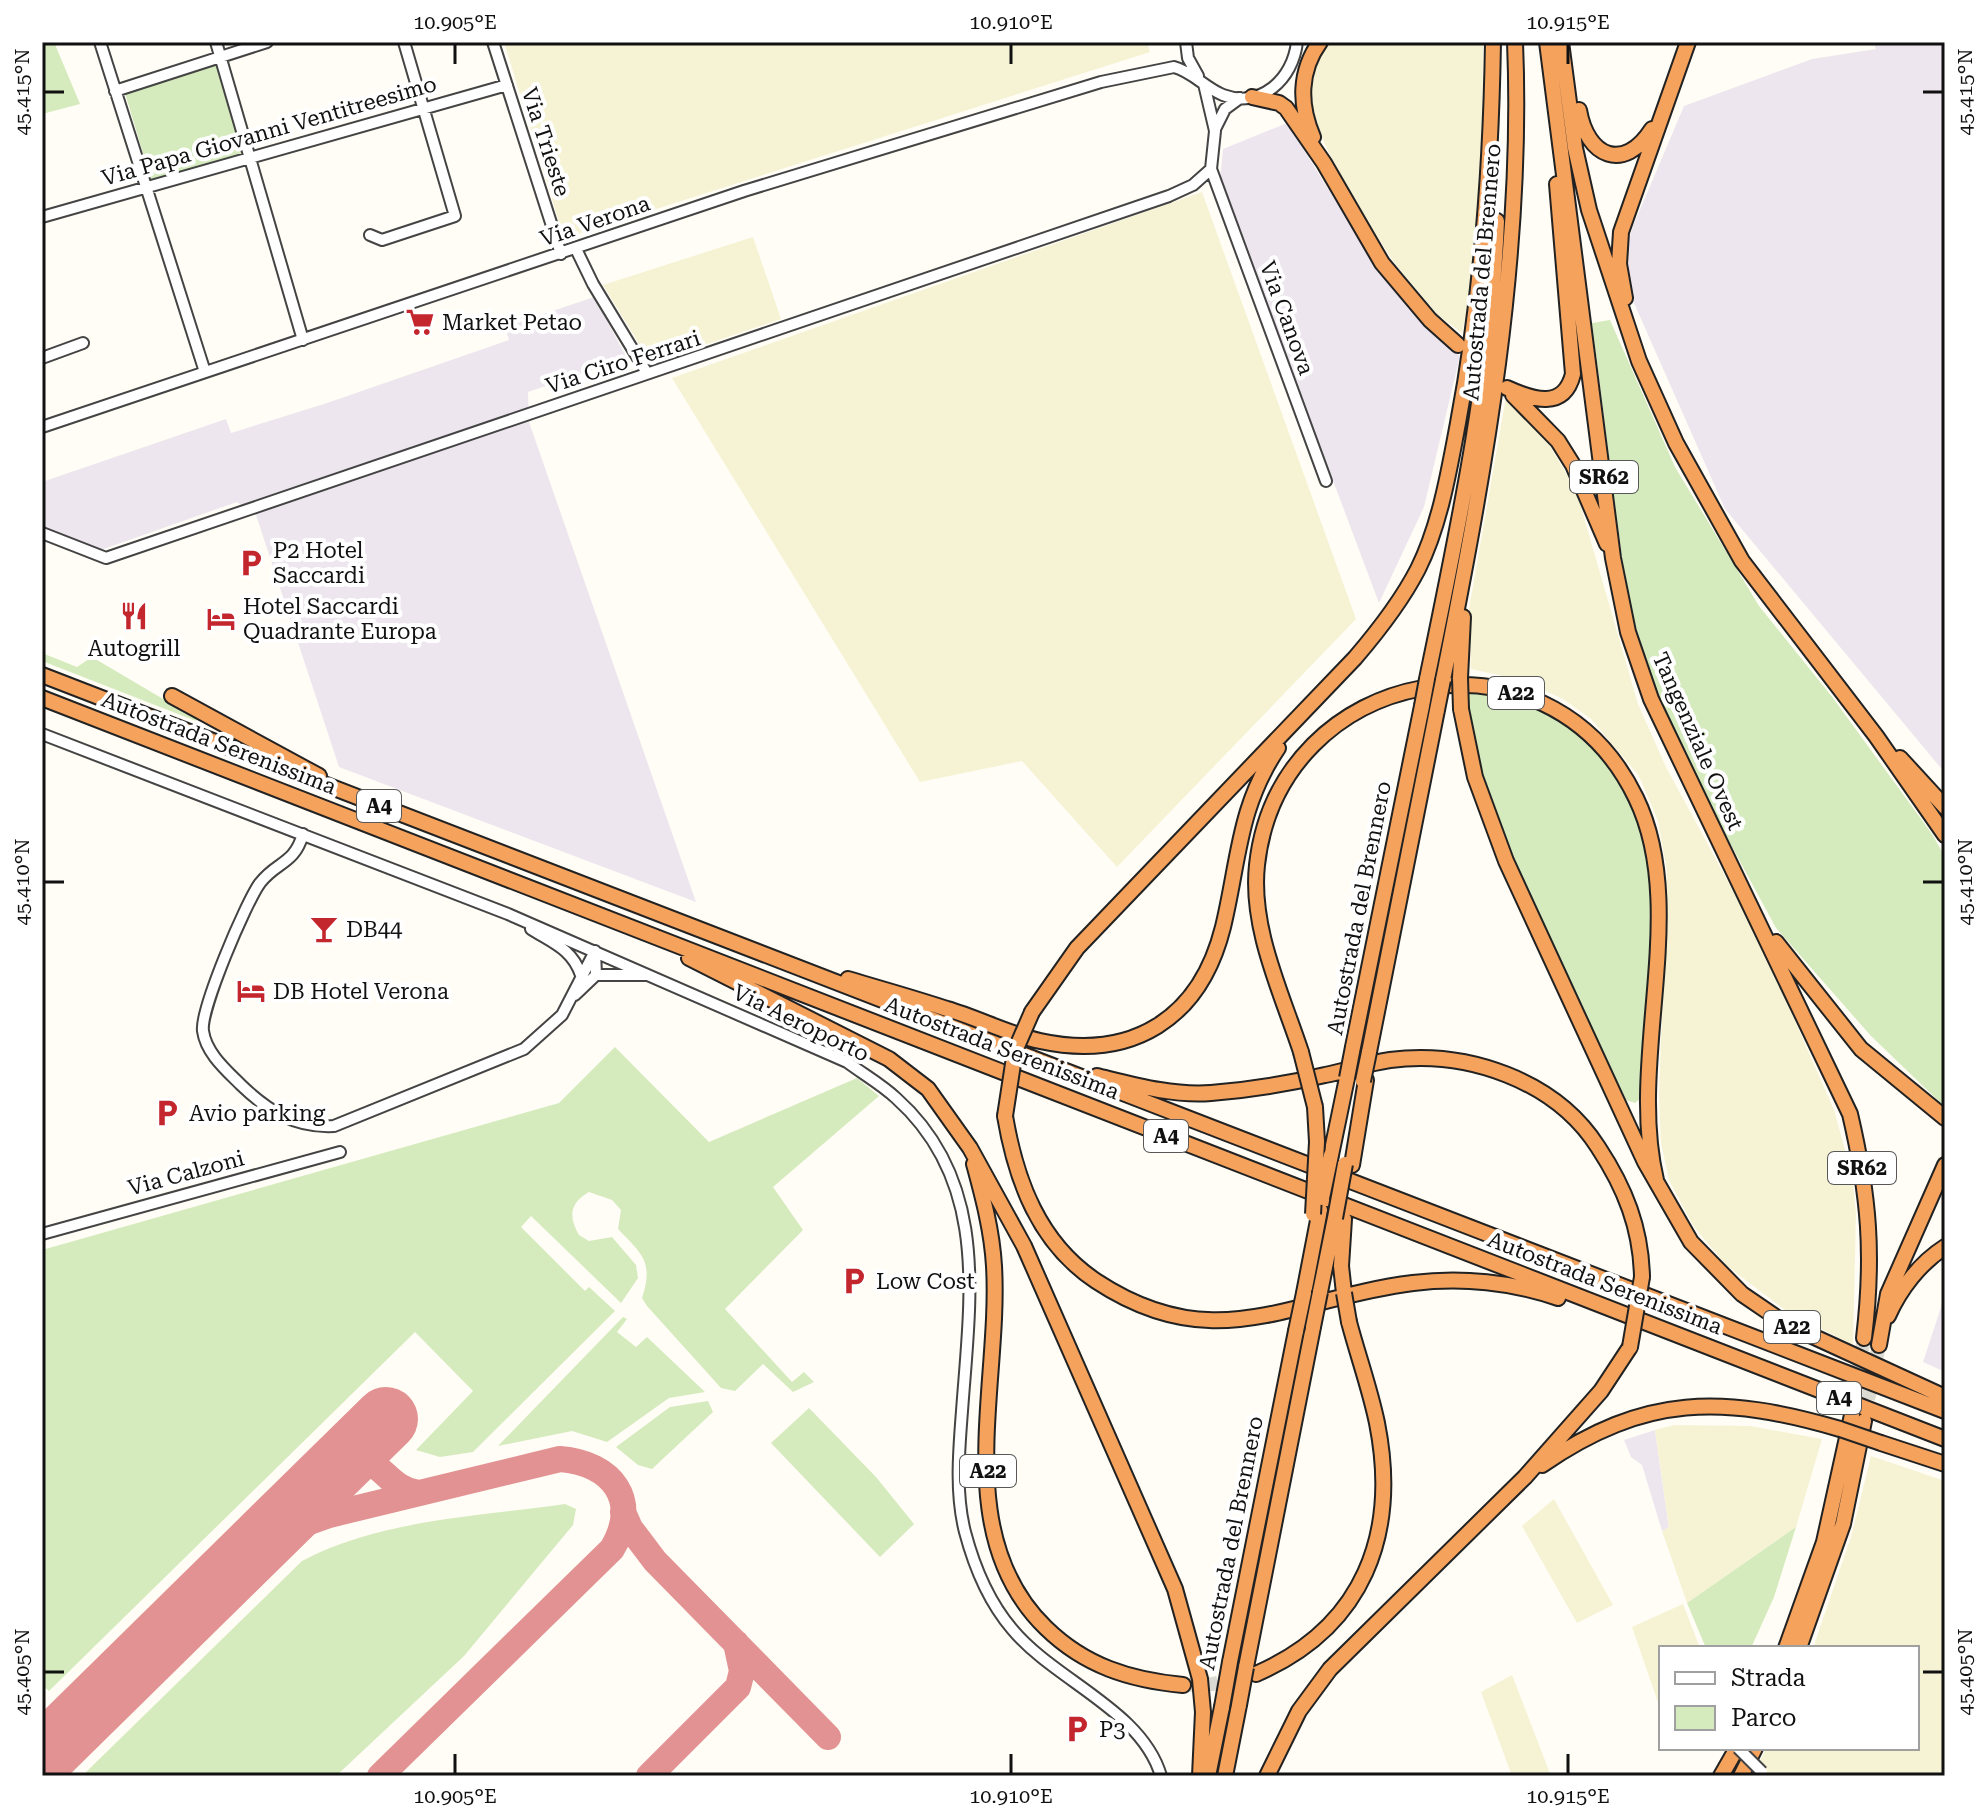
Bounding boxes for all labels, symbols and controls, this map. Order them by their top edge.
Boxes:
text: 10.905°E [413,10,497,34]
text: 10.910°E [969,10,1053,34]
text: 10.915°E [1526,10,1610,34]
text: 45.415°N [10,49,34,135]
text: 45.415°N [1953,49,1977,135]
street label: Via Papa Giovanni Ventitreesimo [99,71,439,191]
street label: Via Trieste [517,84,575,200]
street label: Autostrada del Brennero [1458,142,1506,402]
street label: Via Verona [537,191,653,251]
street label: Via Canova [1255,258,1319,378]
supermarket icon: Market Petao [405,307,435,337]
place label: Market Petao [442,310,582,335]
street label: Via Ciro Ferrari [543,325,703,399]
road number: SR62 [1570,461,1638,493]
place label: P2 Hotel Saccardi [273,538,365,588]
parking icon: P2 Hotel Saccardi [236,548,266,578]
place label: Hotel Saccardi Quadrante Europa [243,594,437,644]
restaurant icon: Autogrill [119,601,149,631]
hotel icon: Hotel Saccardi Quadrante Europa [206,604,236,634]
place label: Autogrill [88,636,180,661]
street label: Tangenziale Ovest [1648,648,1748,834]
road number: A22 [1488,677,1544,709]
street label: Autostrada Serenissima [98,687,340,799]
street label: Autostrada del Brennero [1322,779,1396,1037]
road number: A4 [357,790,401,822]
text: 45.410°N [10,839,34,925]
text: 45.410°N [1953,839,1977,925]
bar icon: DB44 [309,914,339,944]
place label: DB44 [346,917,403,942]
hotel icon: DB Hotel Verona [236,976,266,1006]
place label: DB Hotel Verona [273,979,449,1004]
street label: Via Aeroporto [729,979,873,1067]
street label: Autostrada Serenissima [881,992,1123,1104]
parking icon: Avio parking [152,1098,182,1128]
place label: Avio parking [189,1101,326,1126]
road number: A4 [1144,1120,1188,1152]
street label: Via Calzoni [125,1145,247,1201]
road number: SR62 [1828,1152,1896,1184]
street label: Autostrada Serenissima [1484,1227,1726,1339]
parking icon: Low Cost [839,1266,869,1296]
place label: Low Cost [876,1269,975,1294]
road number: A22 [1764,1311,1820,1343]
road number: A4 [1817,1382,1861,1414]
street label: Autostrada del Brennero [1194,1414,1268,1672]
road number: A22 [960,1455,1016,1487]
text: 45.405°N [10,1629,34,1715]
text: 45.405°N [1953,1629,1977,1715]
legend [1659,1646,1919,1750]
text: Strada [1731,1664,1806,1692]
text: Parco [1731,1704,1797,1732]
parking icon: P3 [1062,1714,1092,1744]
place label: P3 [1099,1717,1126,1742]
text: 10.905°E [413,1784,497,1808]
text: 10.910°E [969,1784,1053,1808]
text: 10.915°E [1526,1784,1610,1808]

